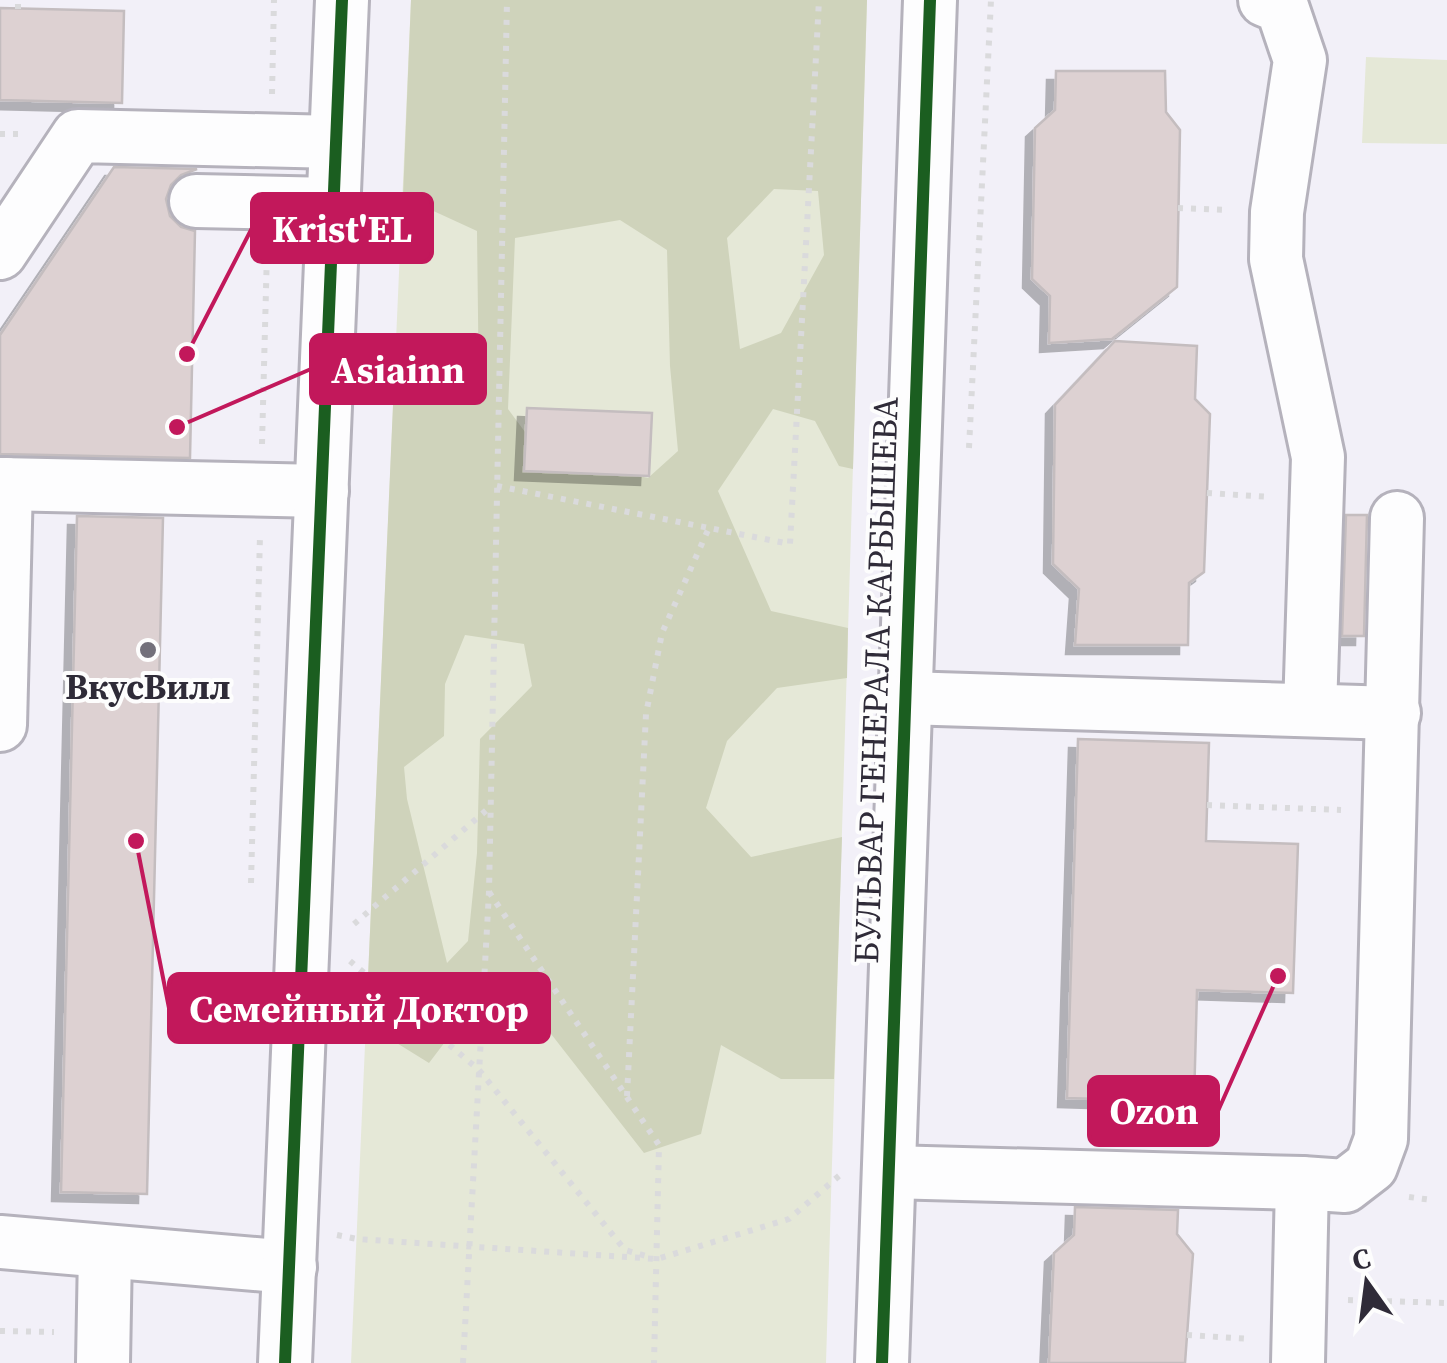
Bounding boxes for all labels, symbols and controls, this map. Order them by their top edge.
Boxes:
callout: Krist'EL [252,194,432,262]
text: Krist'EL [272,203,412,255]
callout: Asiainn [311,335,485,403]
text: Asiainn [331,344,465,396]
street label: БУЛЬВАР ГЕНЕРАЛА КАРБЫШЕВА [842,396,910,964]
marker: ВкусВилл [137,639,159,661]
place label: ВкусВилл [65,663,231,711]
callout: Семейный Доктор [169,974,549,1042]
text: Семейный Доктор [189,983,529,1035]
callout: Ozon [1089,1077,1218,1145]
text: Ozon [1109,1085,1199,1137]
north arrow [1317,1233,1417,1333]
text: С [1348,1238,1374,1279]

